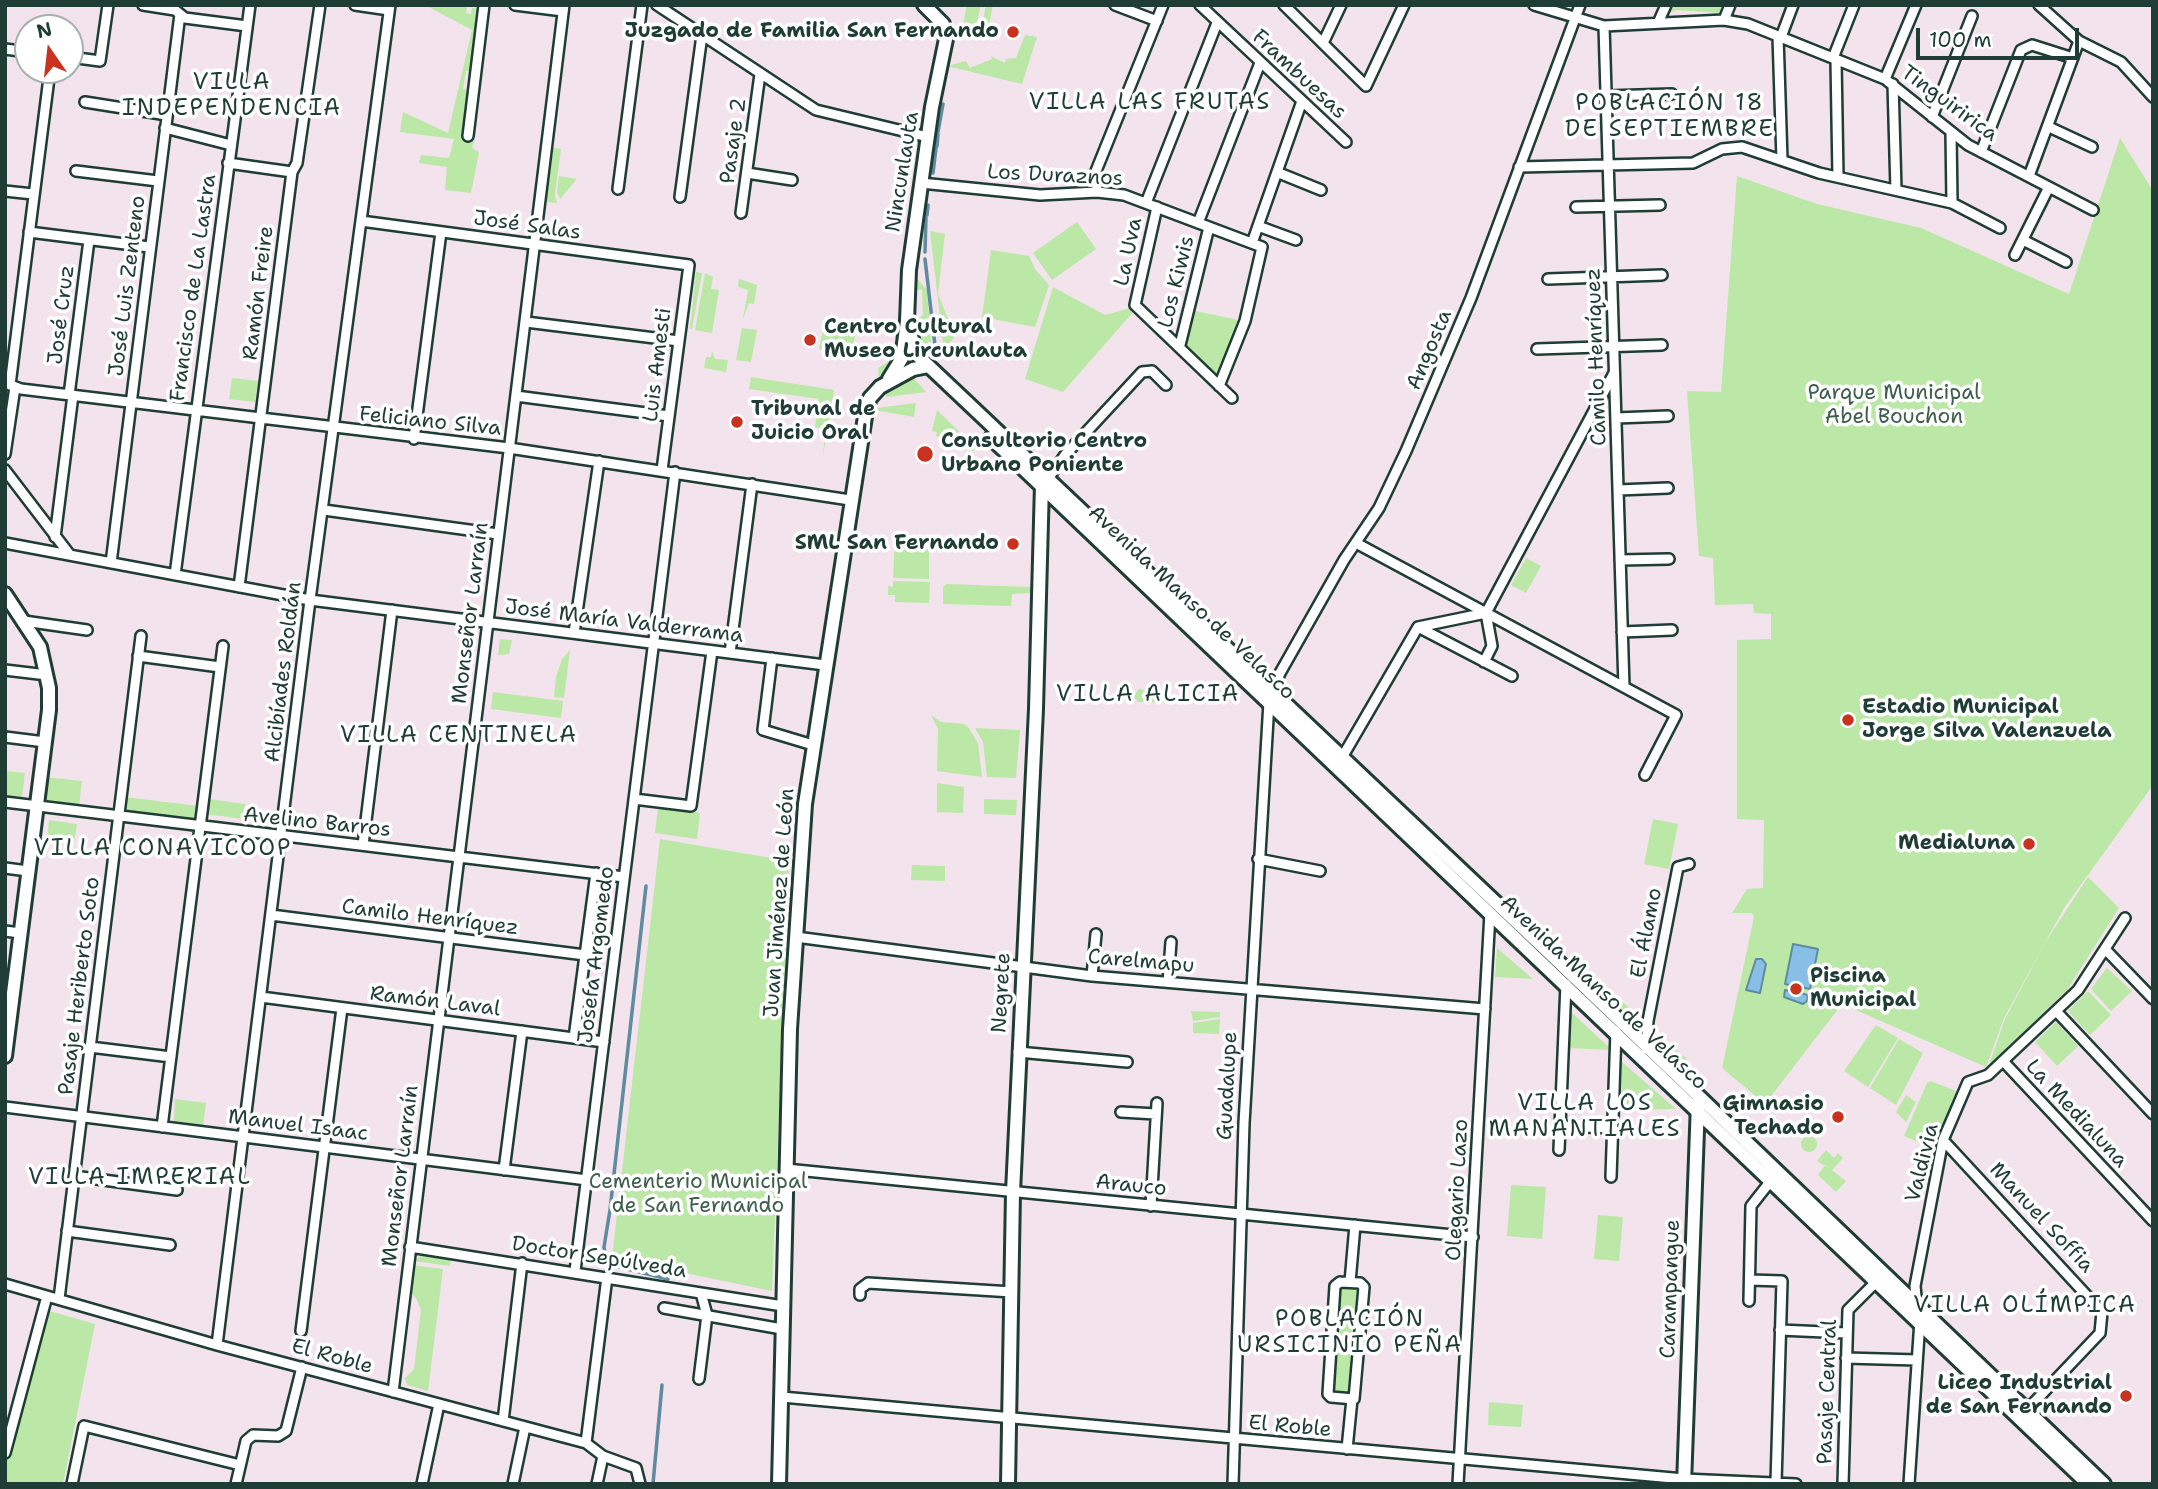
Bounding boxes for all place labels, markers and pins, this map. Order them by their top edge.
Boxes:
place label: Juzgado de Familia San Fernando [625,19,999,45]
marker: Juzgado de Familia San Fernando [1005,24,1021,40]
place label: Centro Cultural Museo Lircunlauta [824,315,1027,365]
marker: Centro Cultural Museo Lircunlauta [802,332,818,348]
place label: Tribunal de Juicio Oral [751,397,875,447]
marker: Tribunal de Juicio Oral [729,414,745,430]
place label: Consultorio Centro Urbano Poniente [941,429,1147,479]
marker: Consultorio Centro Urbano Poniente [915,444,935,464]
place label: SML San Fernando [795,531,999,557]
marker: SML San Fernando [1005,536,1021,552]
place label: Estadio Municipal Jorge Silva Valenzuela [1862,695,2112,745]
marker: Estadio Municipal Jorge Silva Valenzuela [1840,712,1856,728]
place label: Medialuna [1898,831,2015,857]
marker: Medialuna [2021,836,2037,852]
place label: Piscina Municipal [1810,964,1916,1014]
marker: Piscina Municipal [1788,981,1804,997]
place label: Gimnasio Techado [1722,1092,1824,1142]
marker: Gimnasio Techado [1830,1109,1846,1125]
place label: Liceo Industrial de San Fernando [1926,1371,2112,1421]
marker: Liceo Industrial de San Fernando [2118,1388,2134,1404]

